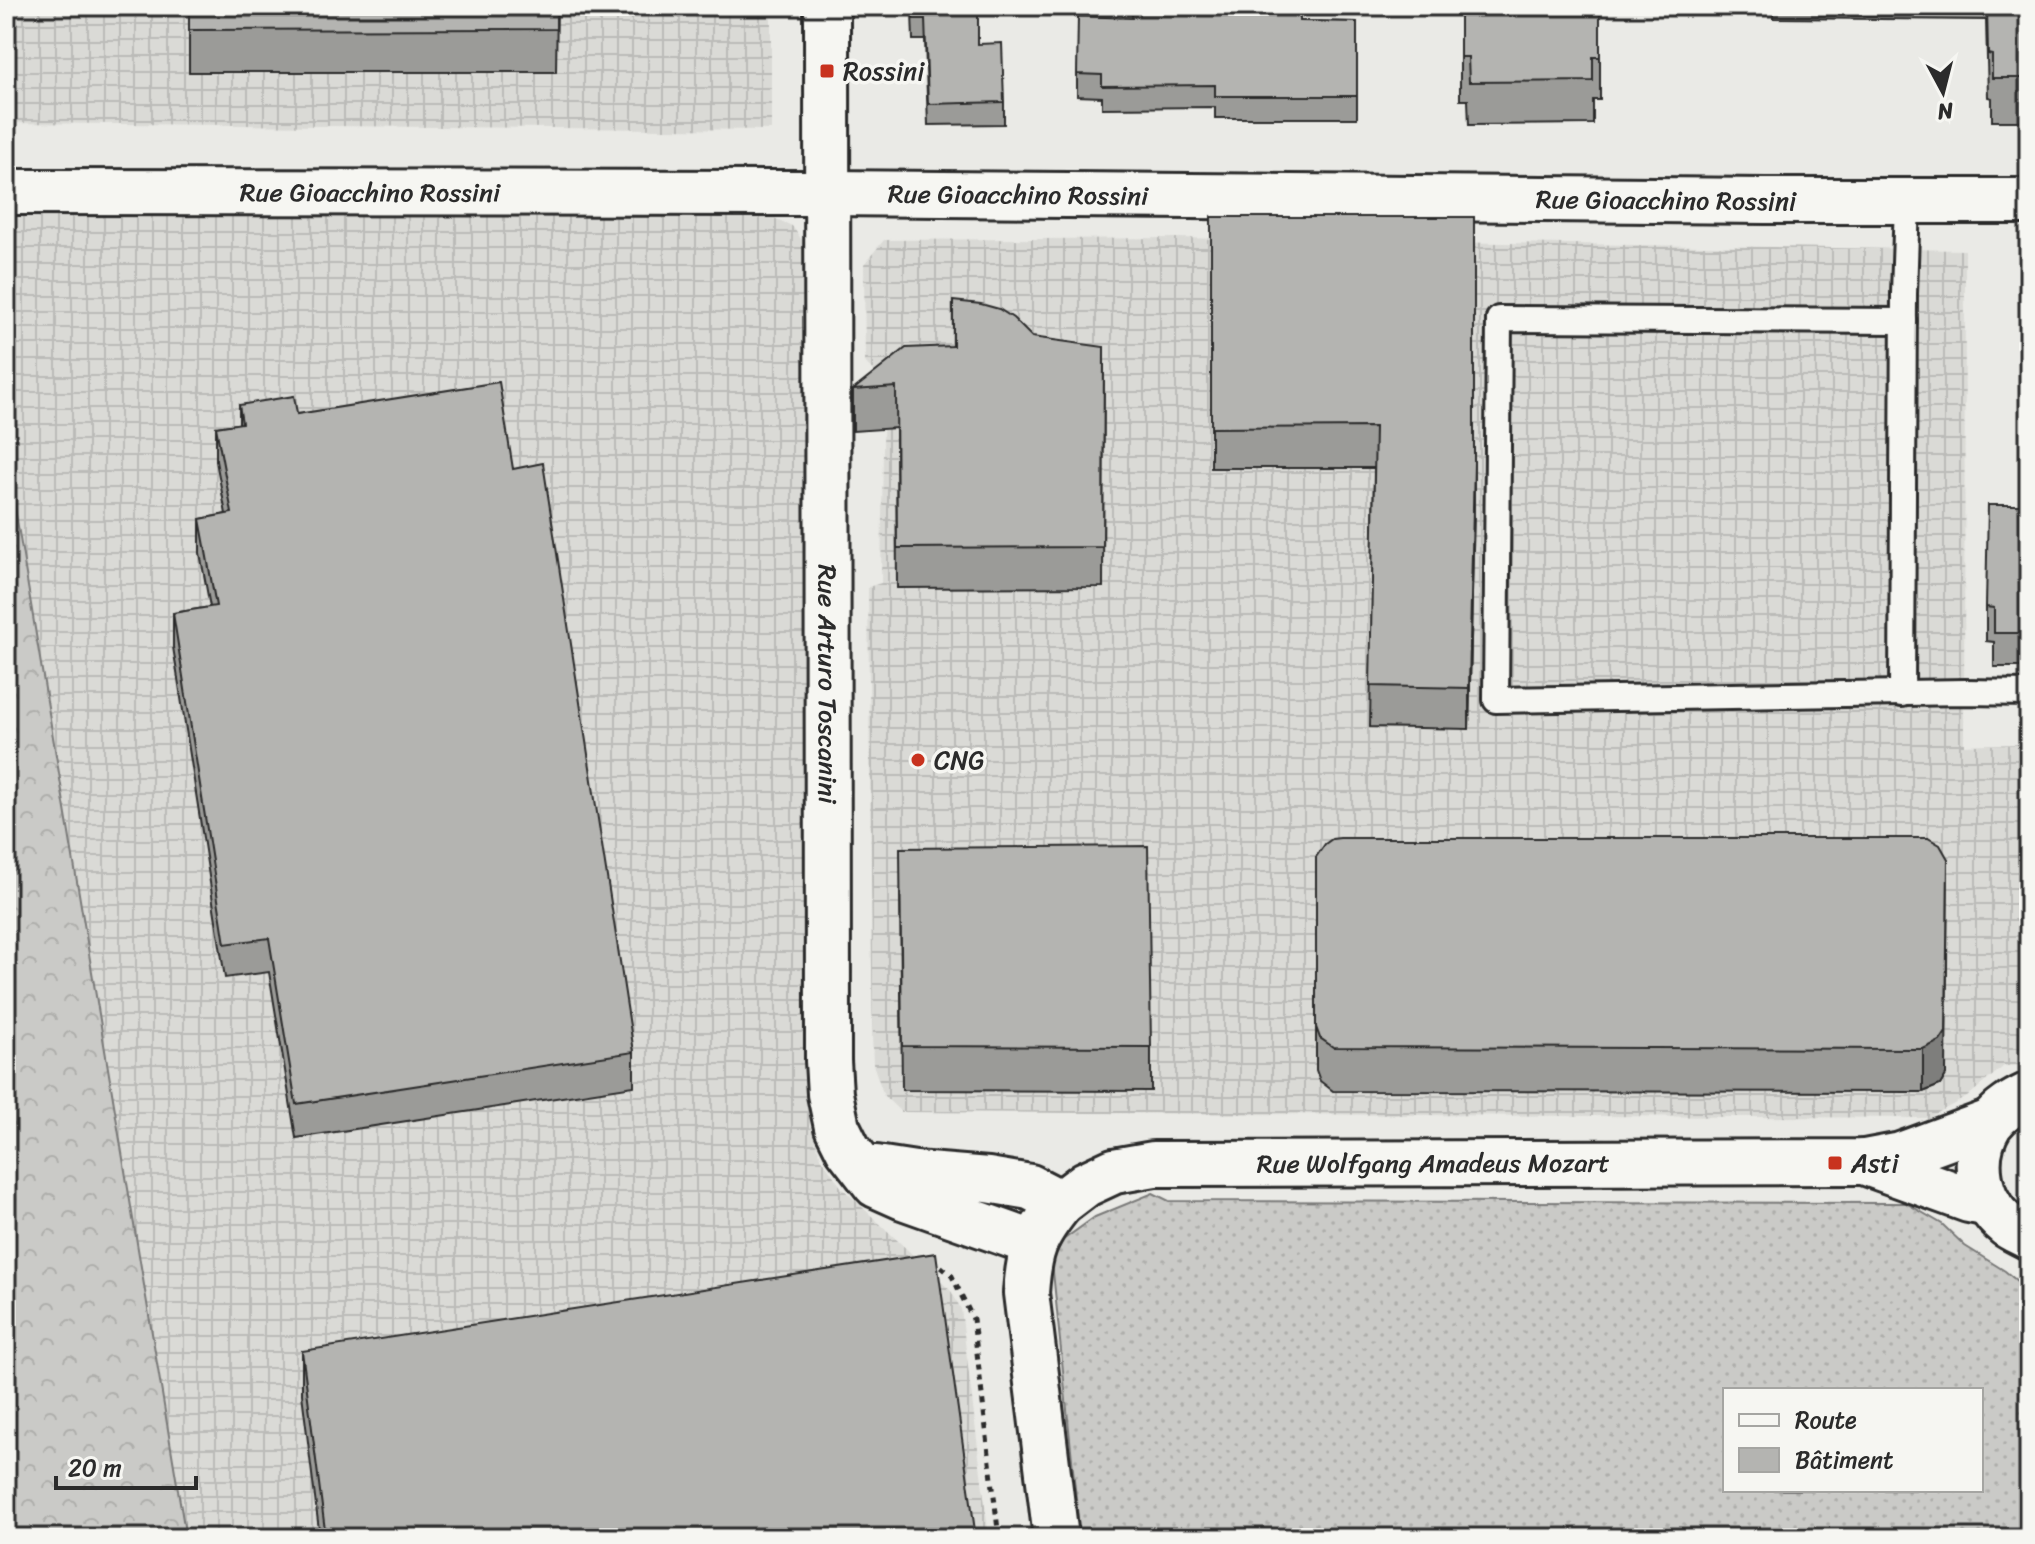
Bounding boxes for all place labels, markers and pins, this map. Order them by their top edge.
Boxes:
place label: Rossini [843,48,925,94]
marker: Rossini [818,62,836,80]
place label: CNG [934,737,985,783]
marker: CNG [909,751,927,769]
place label: Asti [1850,1140,1899,1186]
marker: Asti [1826,1154,1844,1172]

